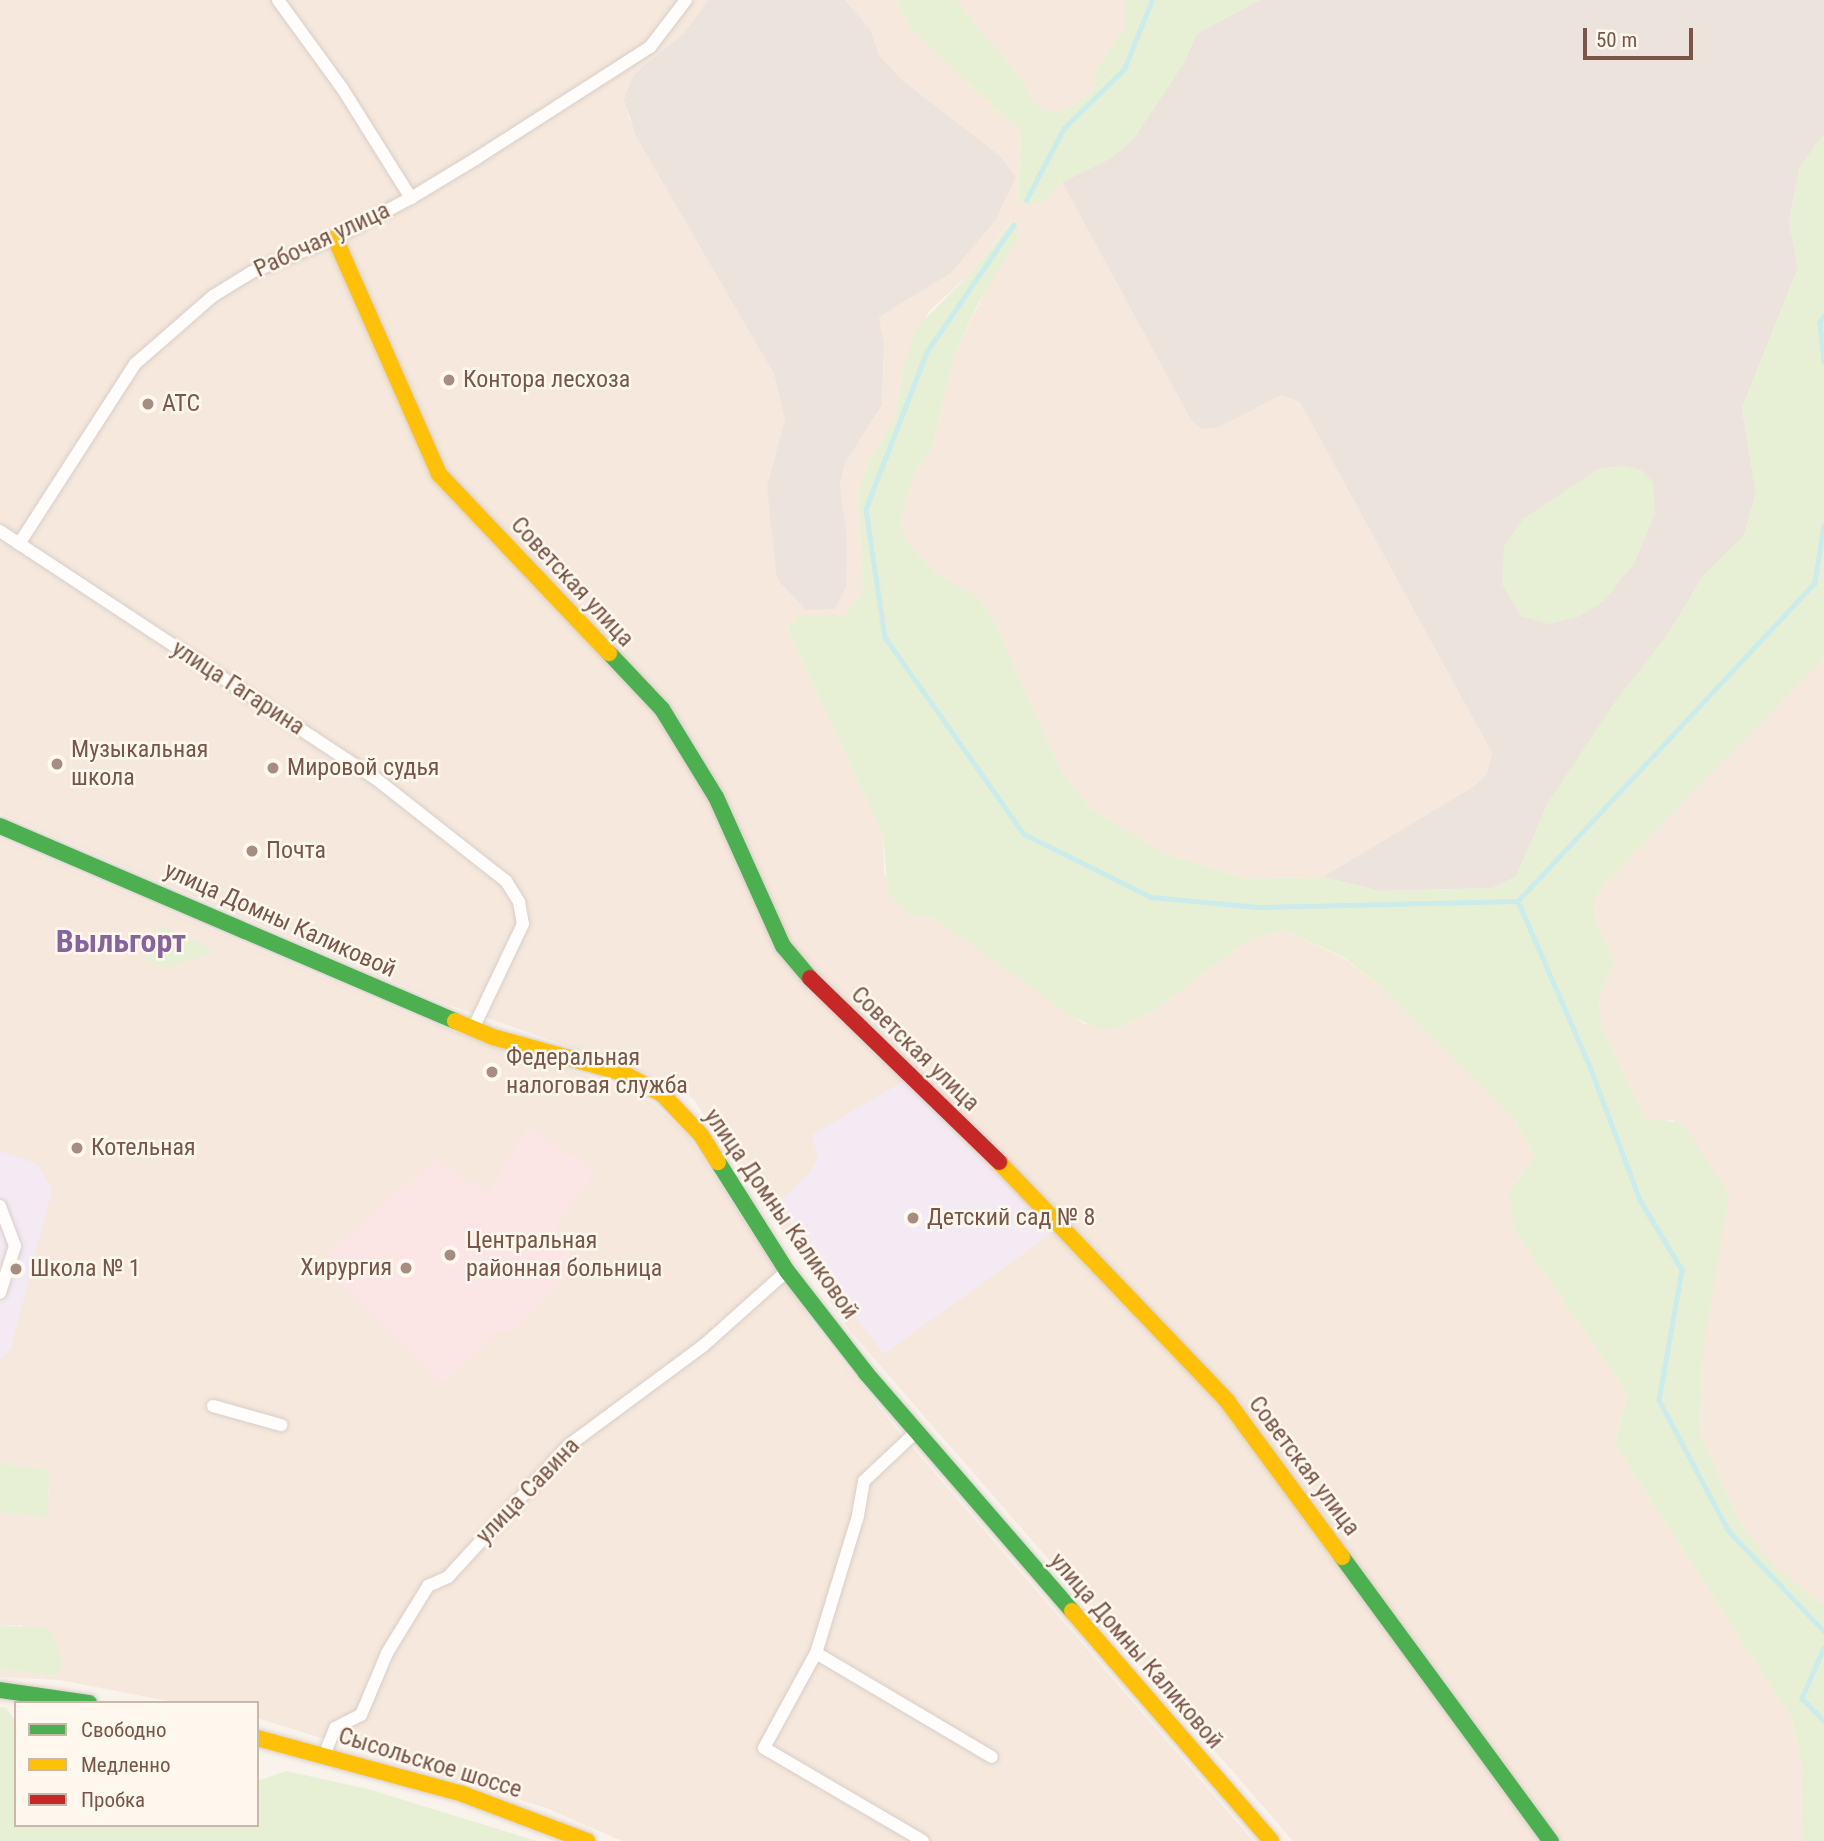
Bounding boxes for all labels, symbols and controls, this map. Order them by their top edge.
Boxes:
scale bar [1586,14,1696,58]
text: 50 m [1596,28,1637,52]
street label: Рабочая улица [250,196,394,284]
place label: Контора лесхоза [463,366,630,394]
marker: Контора лесхоза [441,372,457,388]
place label: АТС [162,390,200,418]
marker: АТС [140,396,156,412]
street label: Советская улица [504,511,640,653]
street label: улица Гагарина [166,634,310,742]
place label: Музыкальная школа [71,736,208,792]
place label: Мировой судья [287,754,439,782]
marker: Музыкальная школа [49,756,65,772]
marker: Мировой судья [265,760,281,776]
place label: Почта [266,837,326,865]
marker: Почта [244,843,260,859]
street label: улица Домны Каликовой [160,856,400,984]
district label: Выльгорт [56,922,186,960]
street label: Советская улица [845,981,985,1117]
place label: Федеральная налоговая служба [506,1044,688,1100]
marker: Федеральная налоговая служба [484,1064,500,1080]
street label: улица Домны Каликовой [697,1103,865,1325]
place label: Котельная [91,1134,195,1162]
marker: Котельная [69,1140,85,1156]
place label: Детский сад № 8 [927,1204,1095,1232]
marker: Детский сад № 8 [905,1210,921,1226]
place label: Центральная районная больница [466,1227,662,1283]
marker: Центральная районная больница [440,1245,460,1265]
place label: Хирургия [300,1254,392,1282]
place label: Школа № 1 [30,1255,141,1283]
marker: Хирургия [398,1260,414,1276]
marker: Школа № 1 [8,1261,24,1277]
street label: Советская улица [1242,1390,1366,1542]
street label: улица Савина [470,1432,586,1550]
street label: улица Домны Каликовой [1043,1547,1229,1755]
legend [14,1701,259,1827]
text: Свободно [81,1718,167,1742]
street label: Сысольское шоссе [335,1721,525,1805]
text: Медленно [81,1753,170,1777]
text: Пробка [81,1788,145,1812]

